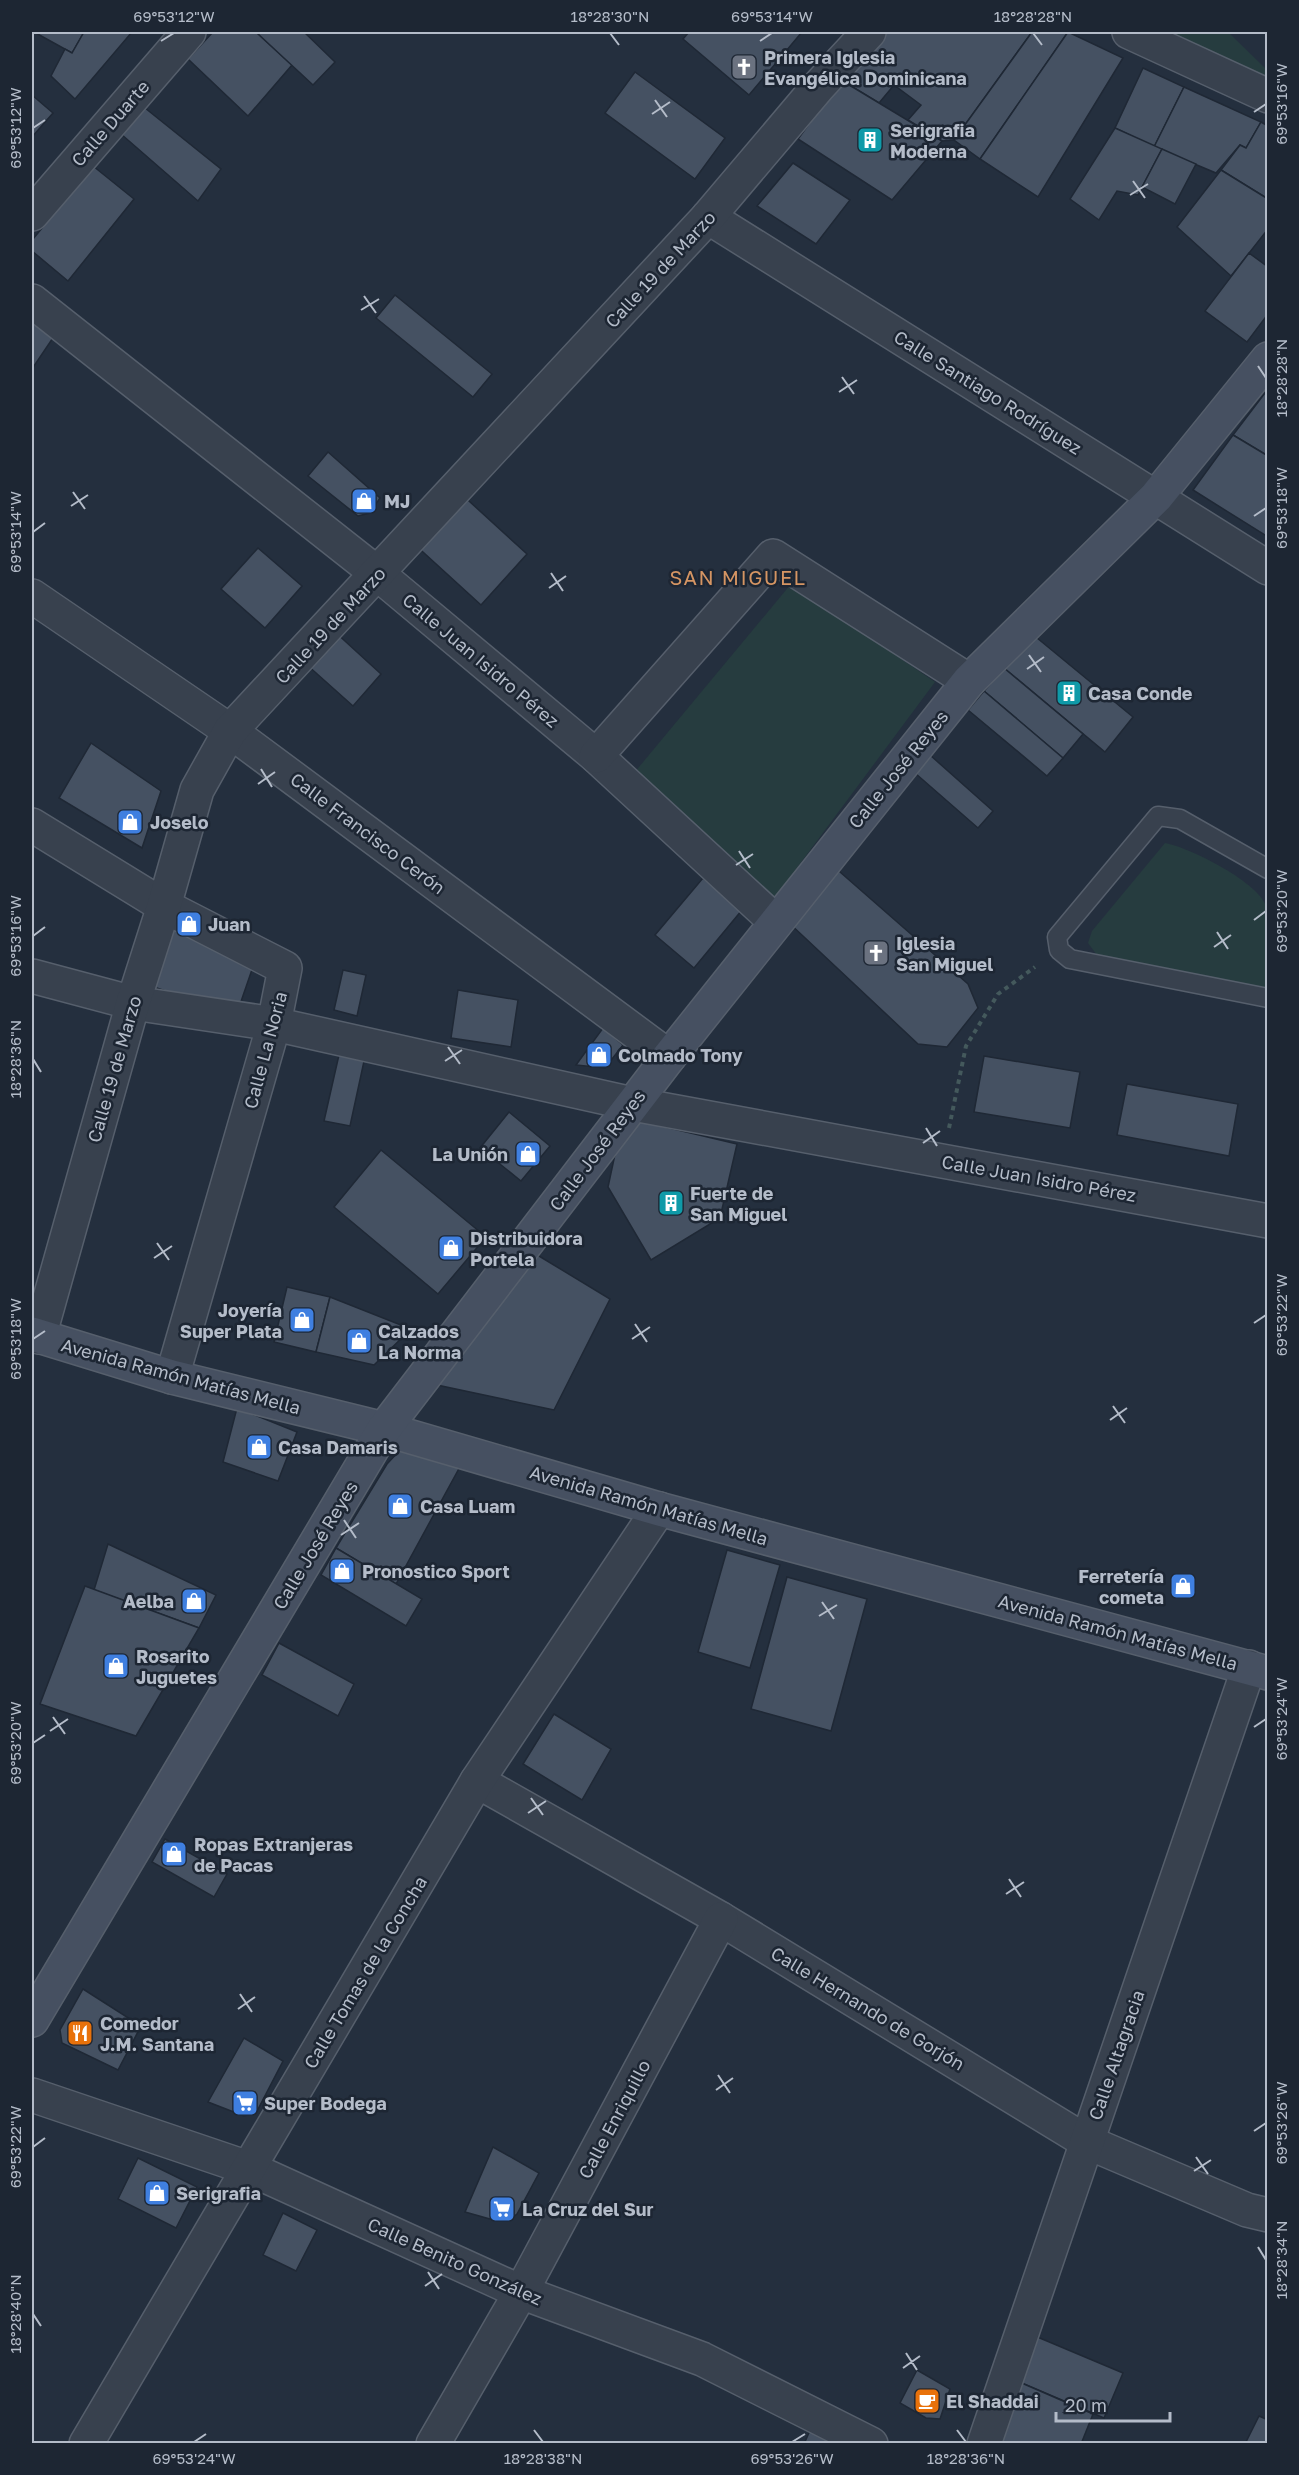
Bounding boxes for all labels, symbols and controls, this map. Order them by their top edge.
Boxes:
text: 69°53'12"W [133,7,215,25]
text: 18°28'30"N [571,7,649,25]
text: 69°53'14"W [731,7,813,25]
text: 18°28'28"N [994,7,1072,25]
place label: Primera Iglesia Evangélica Dominicana [764,46,967,89]
church icon: Primera Iglesia Evangélica Dominicana [729,52,759,82]
text: 69°53'16"W [1272,63,1290,145]
street label: Calle Duarte [66,75,154,171]
text: 69°53'12"W [6,87,24,169]
place label: Serigrafia Moderna [890,119,975,162]
building icon: Serigrafia Moderna [855,125,885,155]
street label: Calle 19 de Marzo [600,206,720,332]
street label: Calle Santiago Rodríguez [890,325,1086,459]
text: 18°28'28"N [1272,339,1290,417]
text: 69°53'18"W [1272,467,1290,549]
shop icon: MJ [349,486,379,516]
place label: MJ [384,490,410,512]
text: 69°53'14"W [6,491,24,573]
street label: Calle 19 de Marzo [270,562,390,688]
district label: SAN MIGUEL [670,565,806,589]
street label: Calle Juan Isidro Pérez [398,588,564,732]
building icon: Casa Conde [1054,678,1084,708]
place label: Casa Conde [1088,682,1193,704]
street label: Calle José Reyes [844,705,952,833]
street label: Calle Francisco Cerón [286,768,450,898]
shop icon: Joselo [115,807,145,837]
place label: Joselo [150,811,209,833]
text: 69°53'20"W [1272,869,1290,953]
text: 69°53'16"W [6,895,24,977]
shop icon: Juan [174,909,204,939]
place label: Juan [208,913,250,935]
place label: Iglesia San Miguel [896,932,993,975]
church icon: Iglesia San Miguel [861,938,891,968]
street label: Calle La Noria [239,989,291,1111]
street label: Calle 19 de Marzo [83,993,145,1145]
text: 18°28'36"N [6,1020,24,1098]
shop icon: Colmado Tony [584,1040,614,1070]
place label: Colmado Tony [618,1044,743,1066]
street label: Calle José Reyes [544,1085,650,1215]
shop icon: La Unión [513,1139,543,1169]
place label: La Unión [432,1143,508,1165]
street label: Calle Juan Isidro Pérez [940,1150,1138,1206]
place label: Fuerte de San Miguel [690,1182,787,1225]
building icon: Fuerte de San Miguel [656,1188,686,1218]
place label: Distribuidora Portela [470,1227,583,1270]
shop icon: Distribuidora Portela [436,1233,466,1263]
text: 69°53'22"W [1272,1274,1290,1356]
text: 69°53'18"W [6,1298,24,1380]
place label: Joyería Super Plata [180,1299,282,1342]
shop icon: Joyería Super Plata [287,1305,317,1335]
place label: Calzados La Norma [378,1320,461,1363]
shop icon: Calzados La Norma [344,1326,374,1356]
street label: Avenida Ramón Matías Mella [59,1333,303,1419]
shop icon: Casa Damaris [244,1432,274,1462]
place label: Casa Damaris [278,1436,398,1458]
street label: Avenida Ramón Matías Mella [527,1460,771,1550]
street label: Calle José Reyes [268,1477,362,1613]
shop icon: Casa Luam [385,1491,415,1521]
place label: Casa Luam [420,1495,515,1517]
shop icon: Pronostico Sport [327,1556,357,1586]
place label: Pronostico Sport [362,1560,510,1582]
place label: Ferretería cometa [1078,1565,1164,1608]
shop icon: Ferretería cometa [1168,1571,1198,1601]
shop icon: Aelba [179,1586,209,1616]
street label: Avenida Ramón Matías Mella [996,1589,1240,1675]
place label: Aelba [123,1590,174,1612]
place label: Rosarito Juguetes [136,1645,217,1688]
shop icon: Rosarito Juguetes [101,1651,131,1681]
text: 69°53'24"W [1272,1677,1290,1761]
text: 69°53'20"W [6,1701,24,1785]
place label: Ropas Extranjeras de Pacas [194,1833,353,1876]
shop icon: Ropas Extranjeras de Pacas [159,1839,189,1869]
street label: Calle Tomas de la Concha [299,1872,431,2072]
street label: Calle Hernando de Gorjón [767,1941,969,2075]
street label: Calle Altagracia [1083,1987,1149,2123]
place label: Comedor J.M. Santana [100,2012,214,2055]
restaurant icon: Comedor J.M. Santana [65,2018,95,2048]
street label: Calle Enriquillo [573,2056,655,2182]
text: 69°53'26"W [1272,2081,1290,2165]
supermarket icon: Super Bodega [230,2088,260,2118]
place label: Super Bodega [264,2092,387,2114]
text: 69°53'22"W [6,2106,24,2188]
shop icon: Serigrafia [142,2178,172,2208]
place label: Serigrafia [176,2182,261,2204]
supermarket icon: La Cruz del Sur [487,2194,517,2224]
place label: La Cruz del Sur [522,2198,654,2220]
street label: Calle Benito González [364,2213,546,2309]
text: 18°28'34"N [1272,2221,1290,2299]
text: 18°28'40"N [6,2274,24,2354]
scale bar [1056,2385,1170,2423]
cafe icon: El Shaddai [912,2386,942,2416]
place label: El Shaddai [946,2390,1039,2412]
text: 20 m [1065,2394,1107,2416]
text: 69°53'24"W [152,2449,236,2467]
text: 18°28'38"N [504,2449,582,2467]
text: 69°53'26"W [750,2449,834,2467]
text: 18°28'36"N [927,2449,1005,2467]

